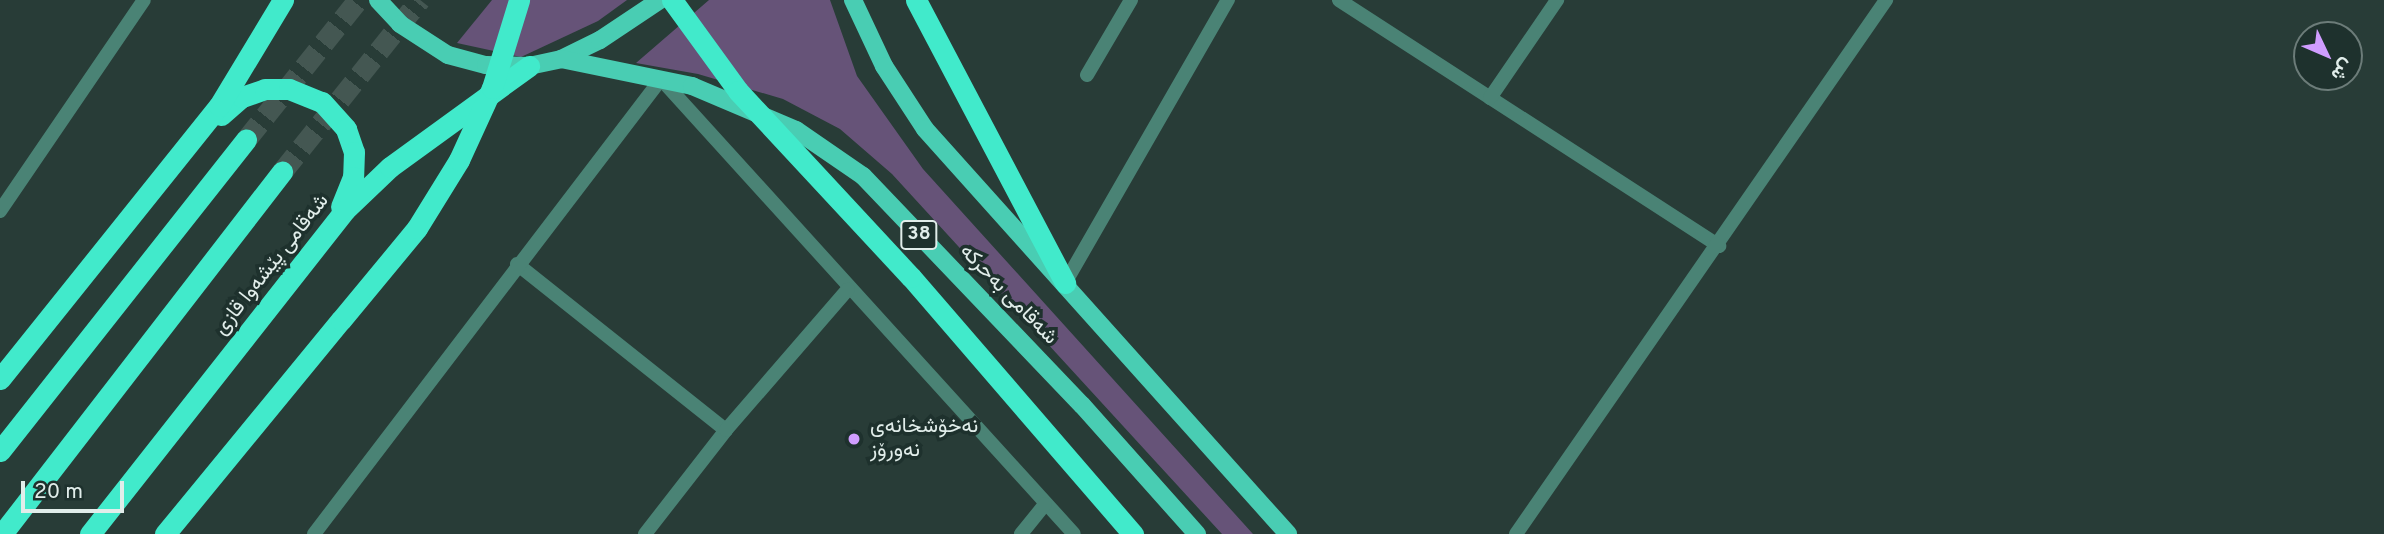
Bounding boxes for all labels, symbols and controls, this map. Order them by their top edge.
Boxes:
north arrow [2293,21,2363,91]
text: ش [2325,53,2358,86]
street label: شەقامی پێشەوا قازی [209,189,335,341]
road number: 38 [900,219,938,250]
street label: شەقامی بەحرکە [954,239,1062,351]
place label: نەخۆشخانەی نەورۆز [870,414,978,464]
marker: نەخۆشخانەی نەورۆز [844,429,864,449]
scale bar [24,468,128,512]
text: 20 m [34,479,83,506]

